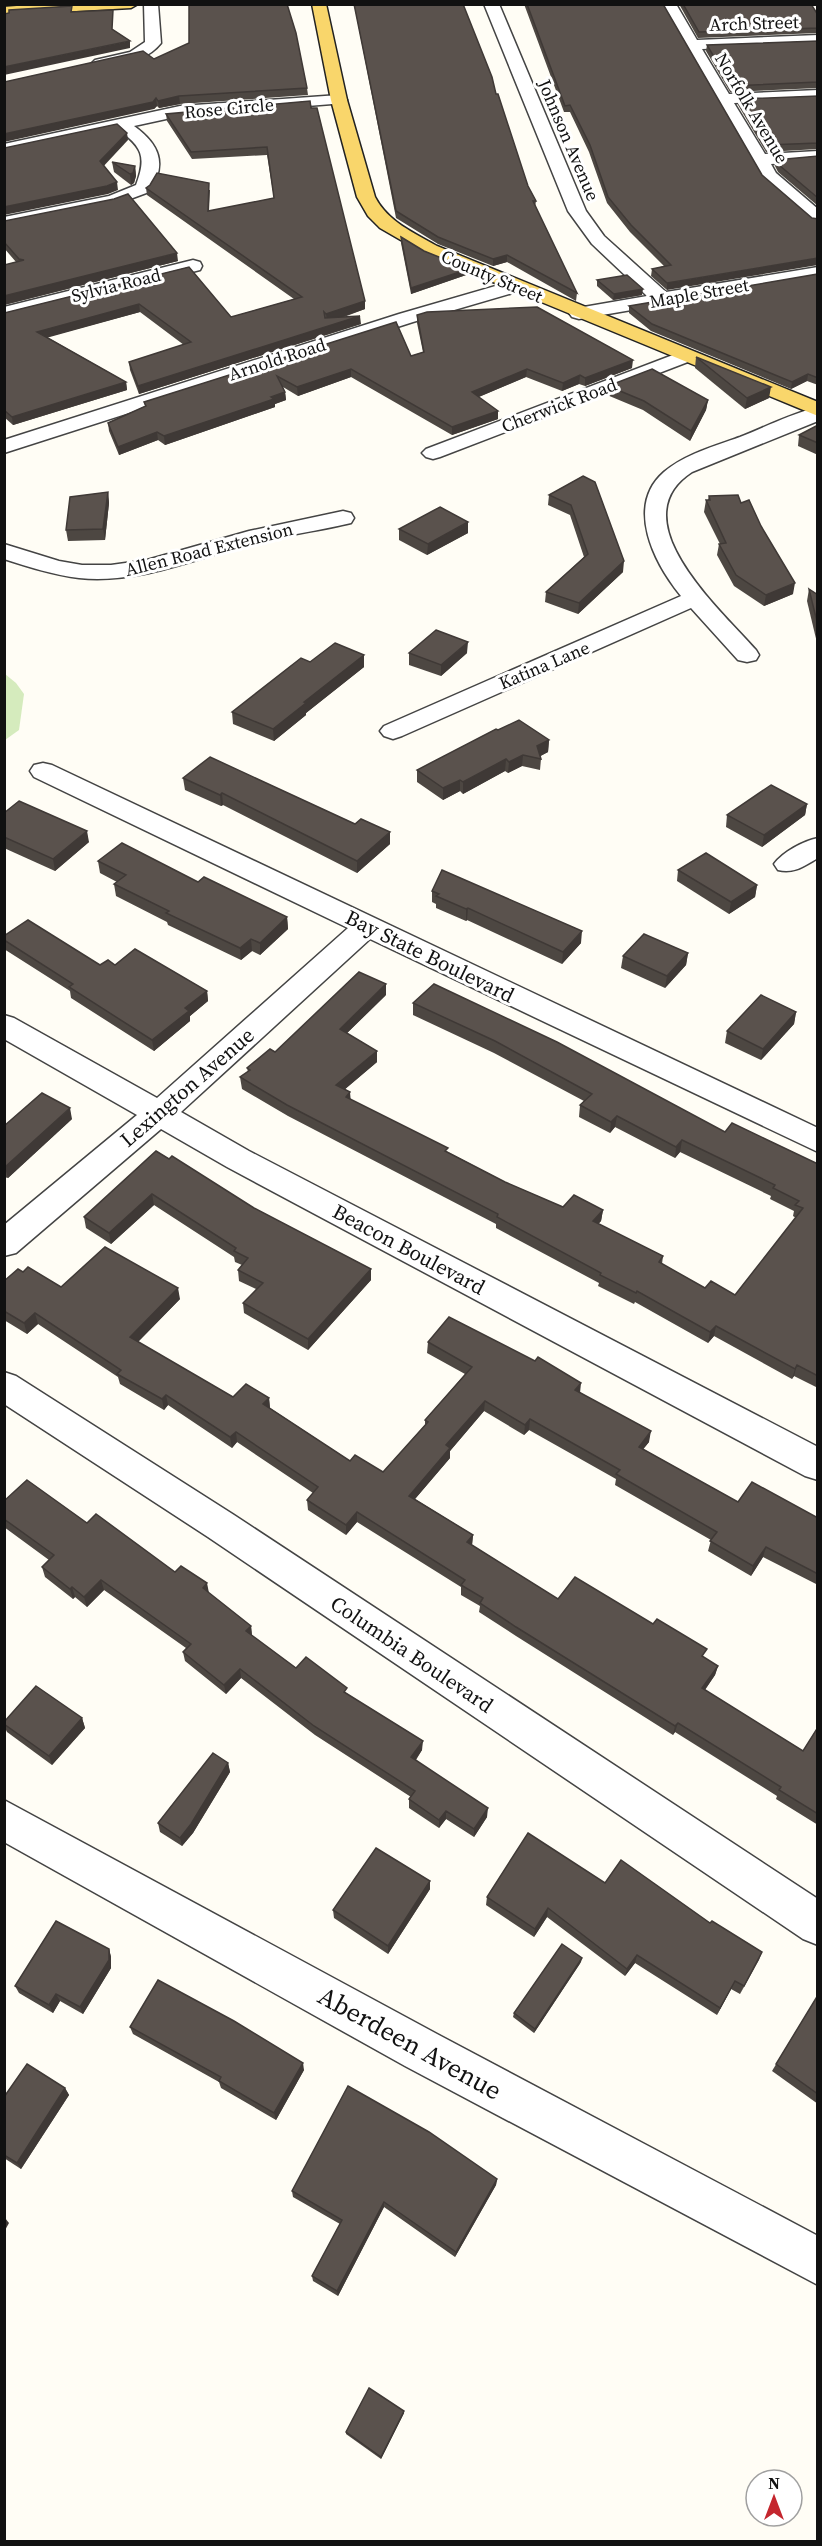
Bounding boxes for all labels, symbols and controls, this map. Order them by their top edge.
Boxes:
street label: Arch Street [709,9,799,37]
street label: Norfolk Avenue [709,48,795,168]
street label: Johnson Avenue [532,74,606,205]
street label: Rose Circle [183,92,275,124]
street label: County Street [437,243,547,309]
street label: Sylvia Road [69,262,163,308]
street label: Maple Street [647,272,751,314]
street label: Arnold Road [225,332,329,386]
street label: Cherwick Road [498,372,620,438]
street label: Allen Road Extension [122,516,296,582]
street label: Katina Lane [495,635,593,695]
street label: Bay State Boulevard [341,902,519,1010]
street label: Lexington Avenue [114,1021,260,1153]
street label: Beacon Boulevard [328,1197,490,1301]
street label: Columbia Boulevard [325,1589,499,1719]
street label: Aberdeen Avenue [312,1978,508,2108]
north arrow [744,2468,804,2528]
text: N [768,2472,780,2494]

